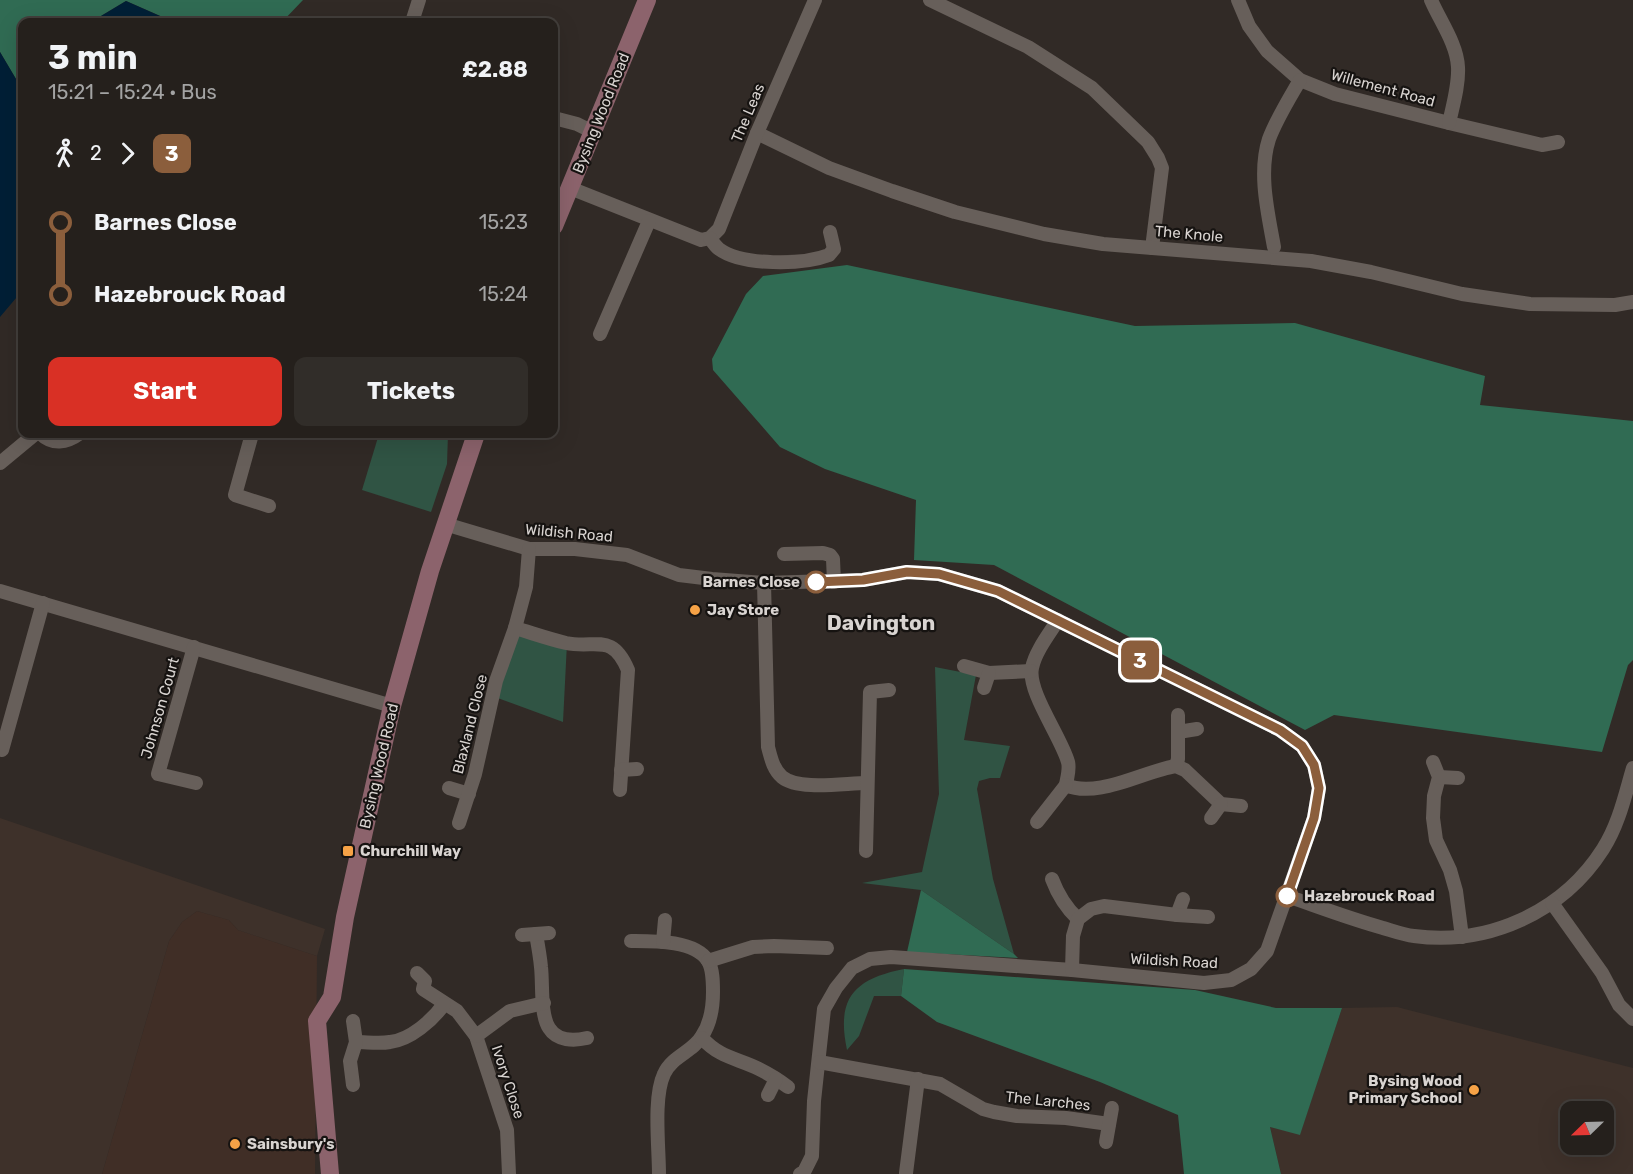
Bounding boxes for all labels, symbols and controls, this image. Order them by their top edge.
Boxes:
text: 3 min [48,38,138,77]
street label: Bysing Wood Road [569,50,633,176]
text: £2.88 [462,56,528,83]
street label: Willement Road [1329,65,1437,111]
text: 15:21 – 15:24 · Bus [48,80,217,104]
street label: The Leas [728,81,769,145]
icon: walk [48,137,81,170]
icon: forward [111,137,144,170]
text: 2 [90,141,102,165]
text: 3 [165,141,179,166]
text: Barnes Close [94,209,237,236]
text: 15:23 [479,210,528,234]
street label: The Knole [1154,222,1224,246]
text: Hazebrouck Road [94,281,286,308]
text: 15:24 [478,282,528,306]
button: Start [48,357,282,426]
button: Tickets [294,357,528,426]
street label: Wildish Road [524,520,614,546]
marker: Barnes Close [805,571,827,593]
place label: Barnes Close [703,573,800,591]
place label: Jay Store [707,601,779,619]
marker: Jay Store [688,603,702,617]
district label: Davington [827,610,935,635]
line badge: 3 [1120,640,1160,680]
text: 3 [1133,648,1147,673]
street label: Johnson Court [137,655,183,761]
street label: Blaxland Close [449,672,491,776]
street label: Bysing Wood Road [356,702,402,830]
place label: Churchill Way [360,842,461,860]
marker: Churchill Way [341,844,355,858]
marker: Hazebrouck Road [1276,885,1298,907]
place label: Hazebrouck Road [1304,887,1435,905]
street label: Wildish Road [1130,950,1218,972]
street label: Ivory Close [488,1043,528,1121]
place label: Bysing Wood Primary School [1348,1072,1462,1107]
marker: Bysing Wood Primary School [1467,1083,1481,1097]
street label: The Larches [1005,1088,1092,1114]
north arrow [1560,1101,1614,1155]
map controls [1560,1101,1614,1155]
place label: Sainsbury's [247,1135,335,1153]
marker: Sainsbury's [228,1137,242,1151]

